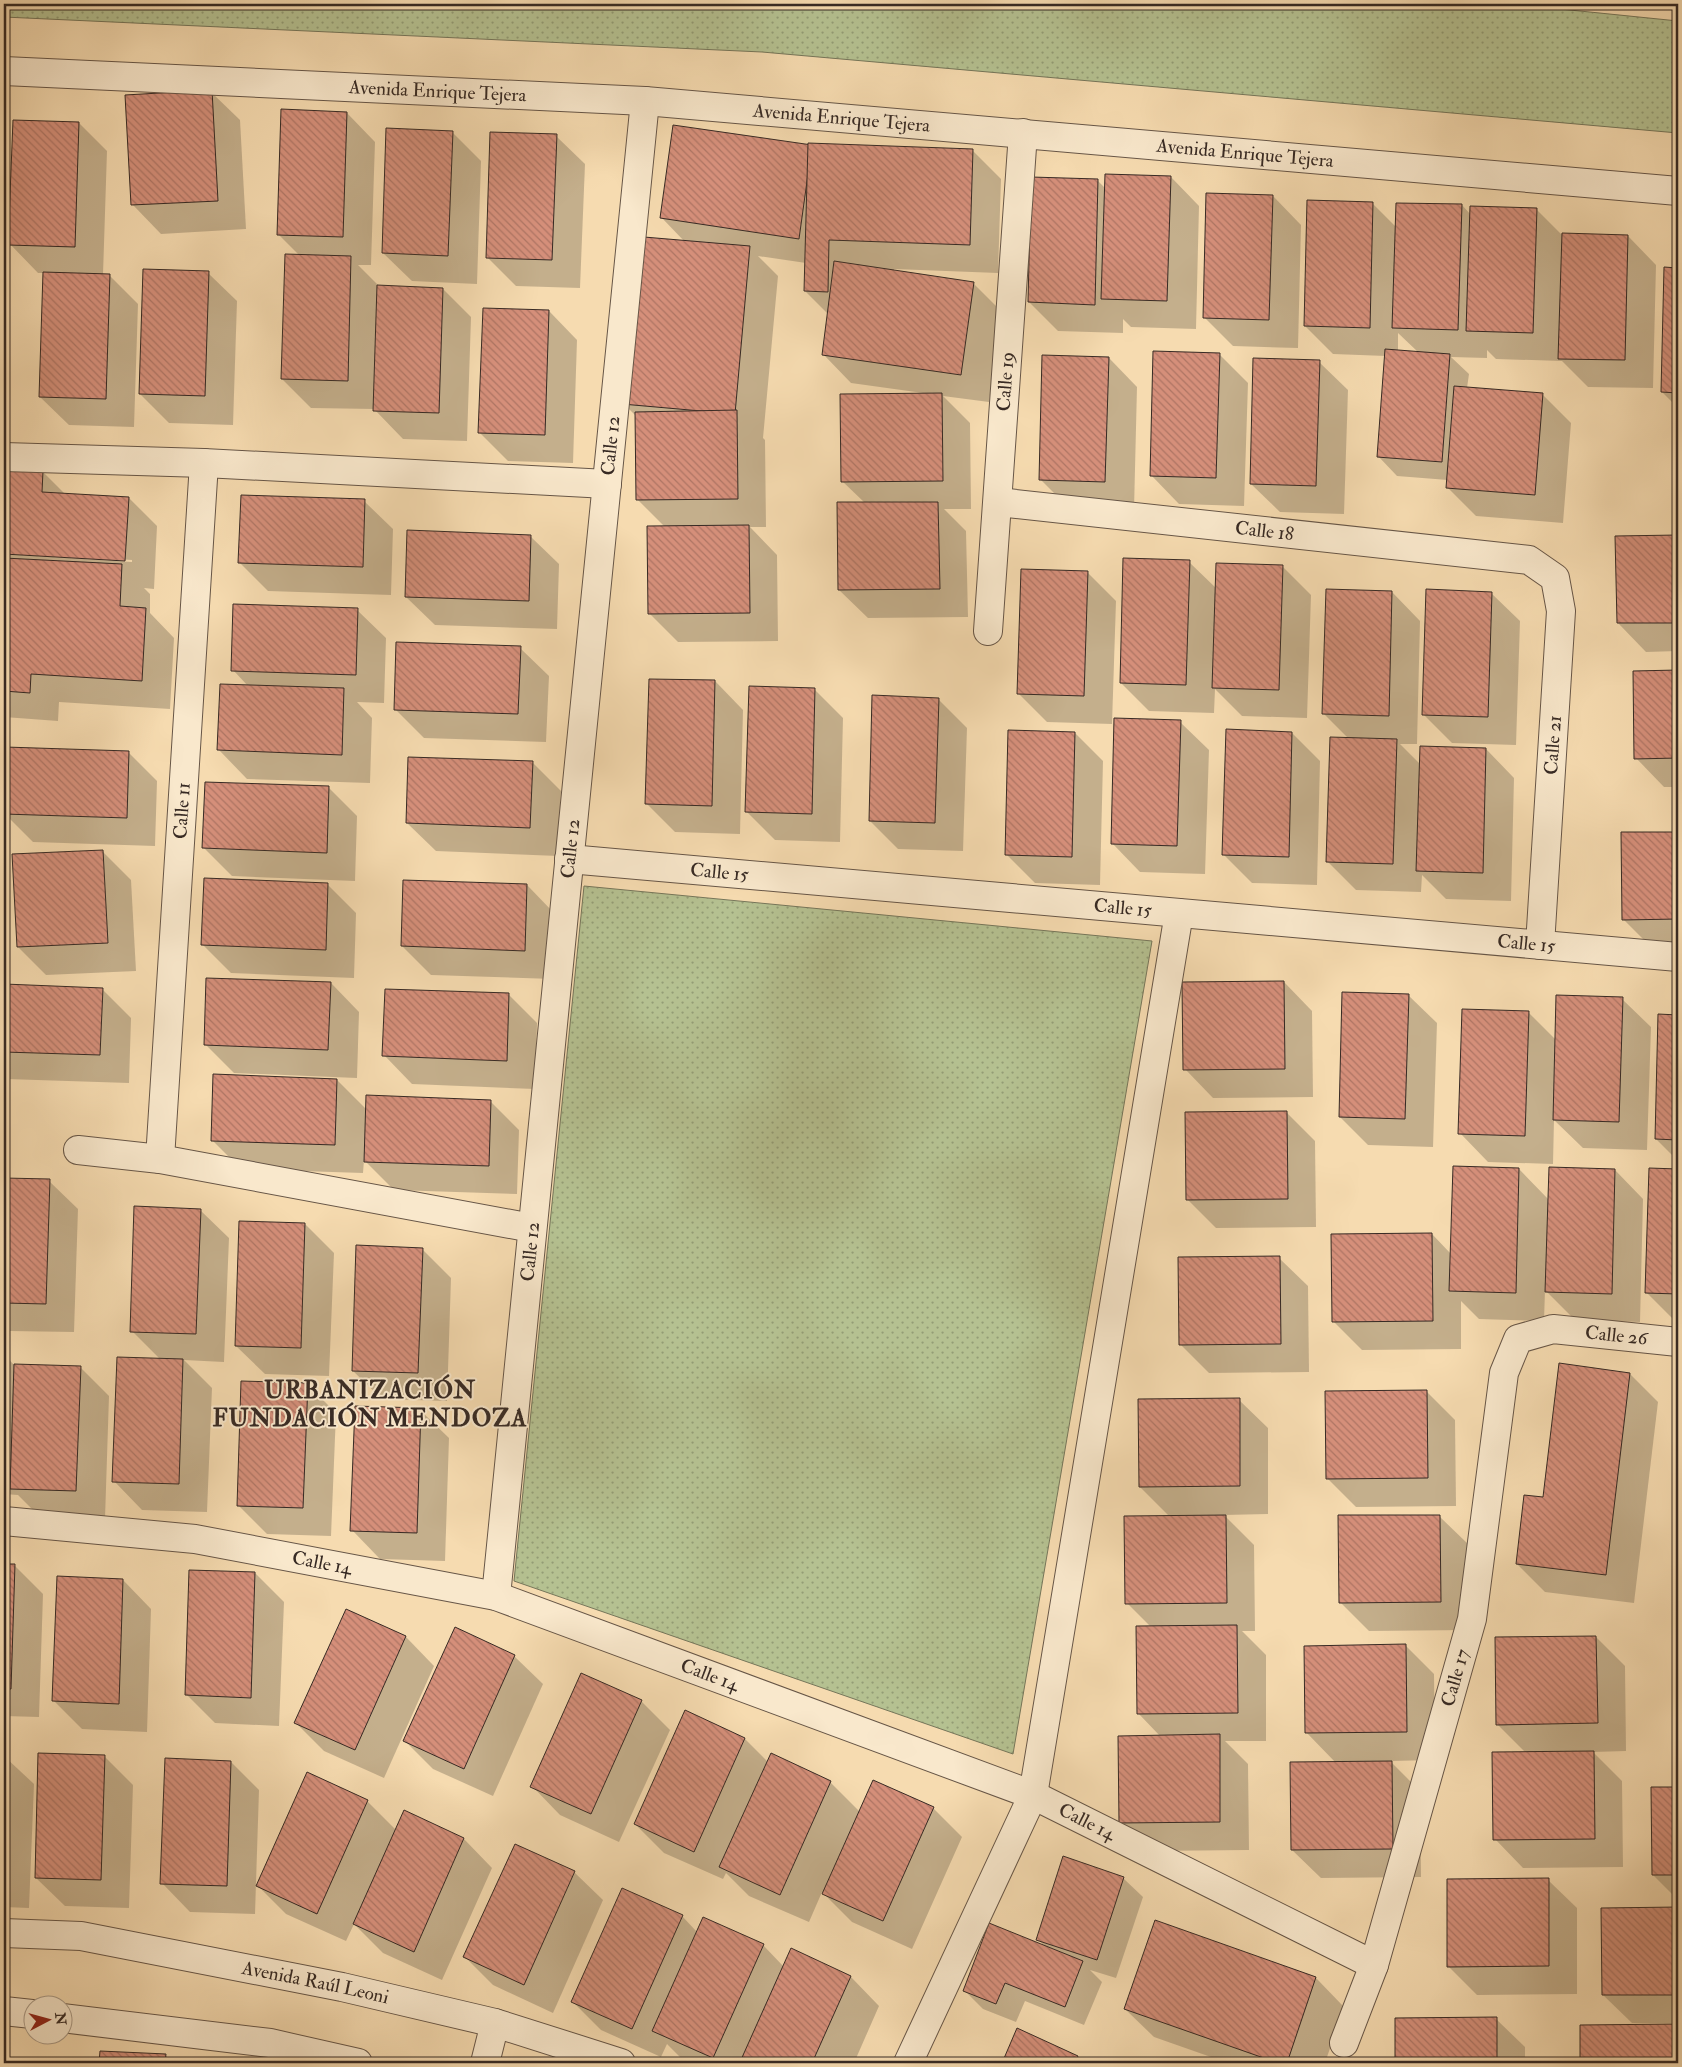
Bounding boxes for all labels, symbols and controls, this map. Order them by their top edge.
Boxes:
street label: Avenida Enrique Tejera [347,75,527,107]
street label: Avenida Enrique Tejera [751,98,931,138]
street label: Avenida Enrique Tejera [1154,134,1335,173]
street label: Calle 19 [991,351,1020,412]
street label: Calle 12 [596,415,626,477]
street label: Calle 18 [1234,516,1295,546]
street label: Calle 21 [1539,714,1567,776]
street label: Calle 11 [168,782,196,840]
street label: Calle 12 [556,818,585,880]
street label: Calle 15 [689,858,750,887]
street label: Calle 15 [1093,893,1154,923]
street label: Calle 15 [1496,929,1557,958]
street label: Calle 12 [515,1221,545,1283]
street label: Calle 26 [1584,1320,1650,1351]
district label: URBANIZACIÓN FUNDACIÓN MENDOZA [213,1374,527,1434]
street label: Calle 14 [290,1546,355,1581]
street label: Calle 17 [1436,1646,1475,1709]
street label: Calle 14 [677,1653,743,1697]
street label: Calle 14 [1054,1798,1120,1846]
street label: Avenida Raúl Leoni [239,1956,391,2010]
north arrow [22,1994,72,2044]
text: N [51,2011,70,2026]

